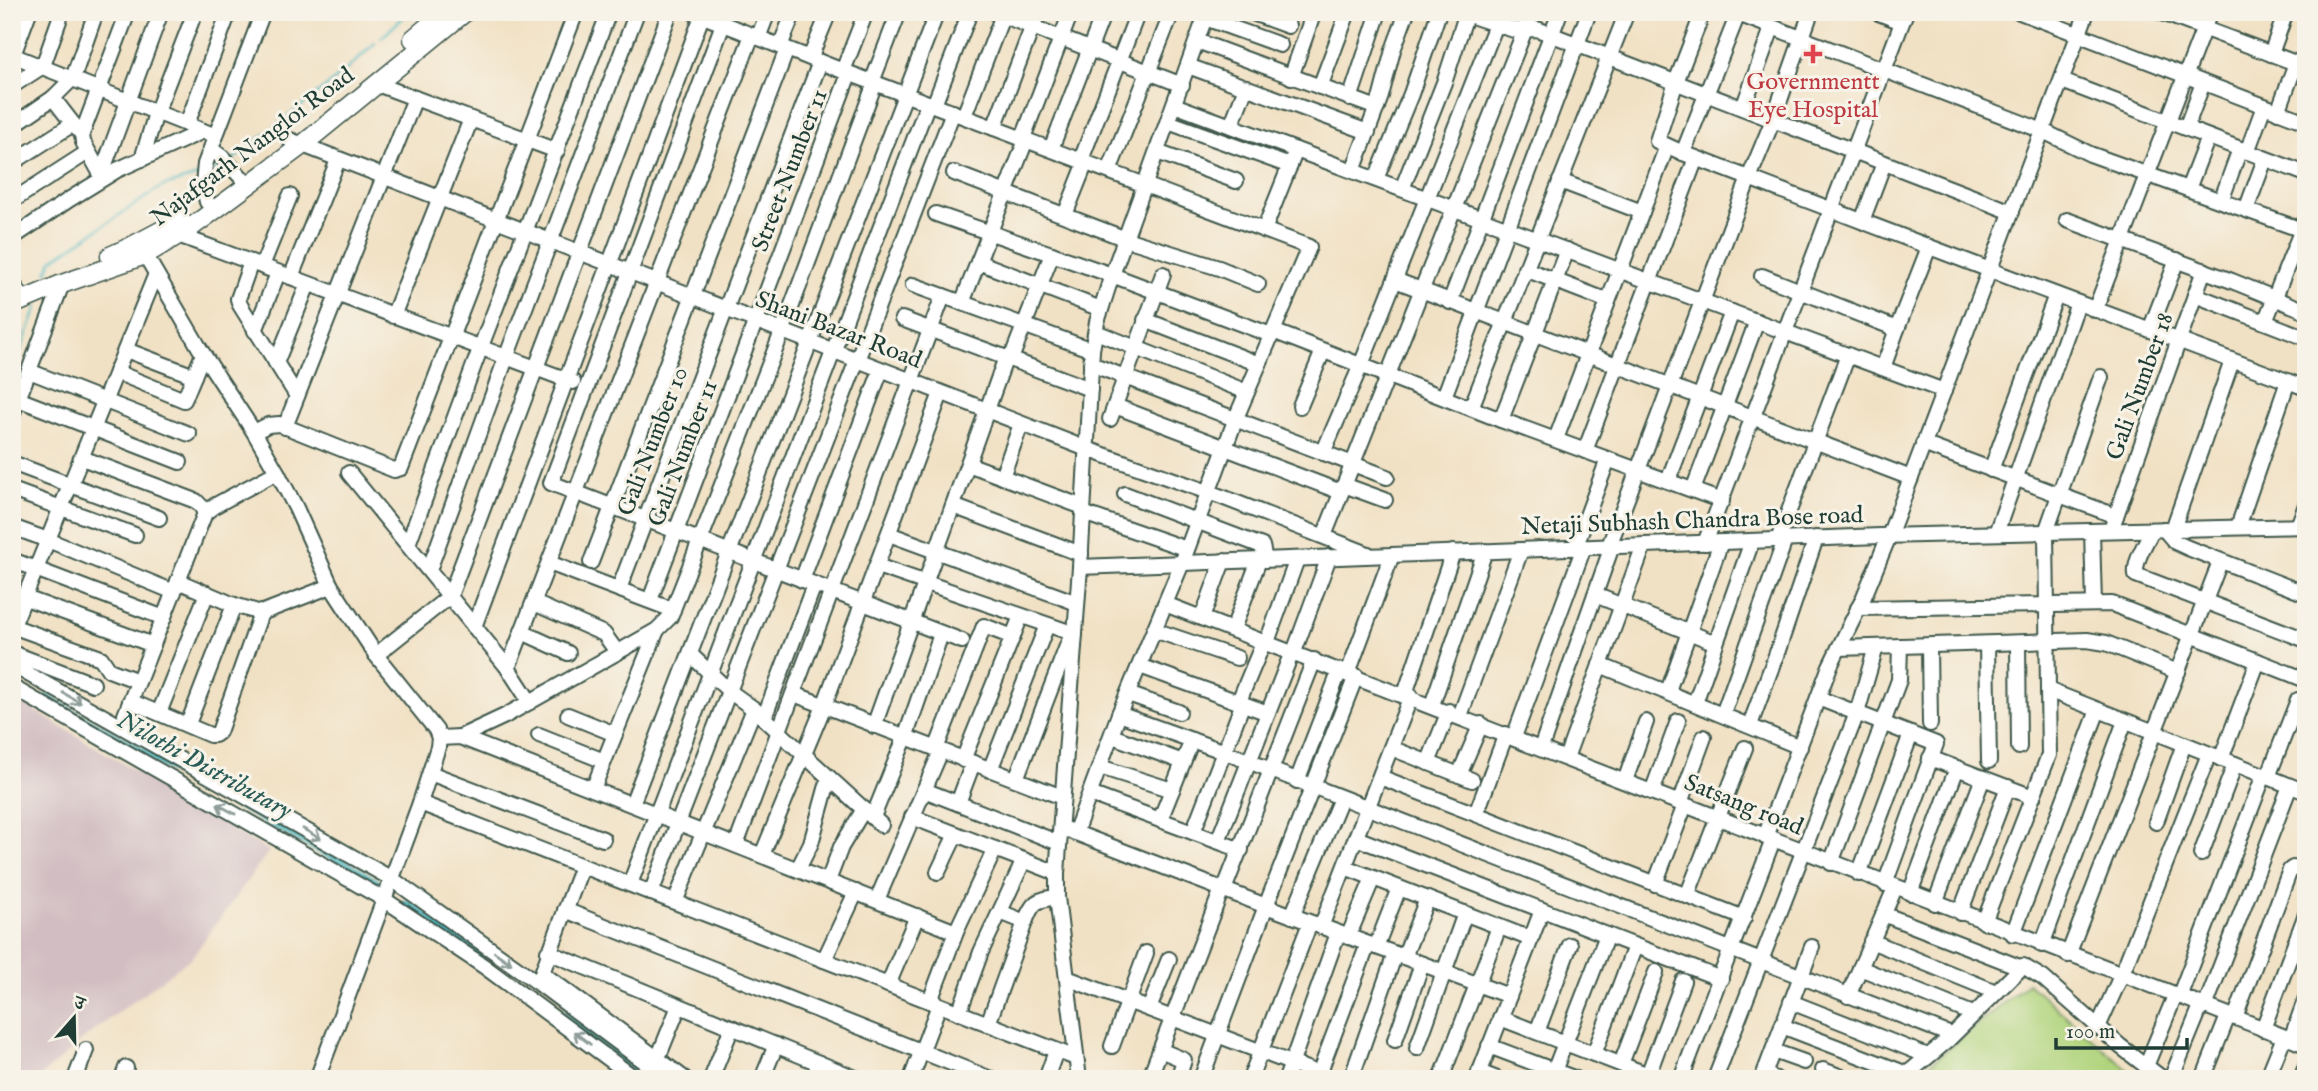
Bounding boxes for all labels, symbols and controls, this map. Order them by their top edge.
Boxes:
marker: Governmentt Eye Hospital [1803,44,1823,64]
street label: Najafgarh Nangloi Road [145,60,361,234]
place label: Governmentt Eye Hospital [1746,67,1880,126]
street label: Street Number 11 [745,85,836,256]
street label: Shani Bazar Road [751,284,926,376]
street label: Gali Number 18 [2099,308,2181,465]
street label: Gali Number 10 [611,363,696,520]
street label: Gali Number 11 [641,376,726,531]
street label: Netaji Subhash Chandra Bose road [1520,500,1864,543]
one-way arrow [61,691,81,705]
water label: Nilothi Distributary [111,704,298,827]
street label: Satsang road [1679,767,1808,843]
one-way arrow [216,802,237,815]
one-way arrow [302,828,322,842]
one-way arrow [493,951,512,965]
north arrow [38,982,108,1052]
text: उ [69,990,89,1017]
scale bar [2056,1007,2187,1051]
text: 100 m [2066,1019,2115,1046]
one-way arrow [573,1030,592,1045]

